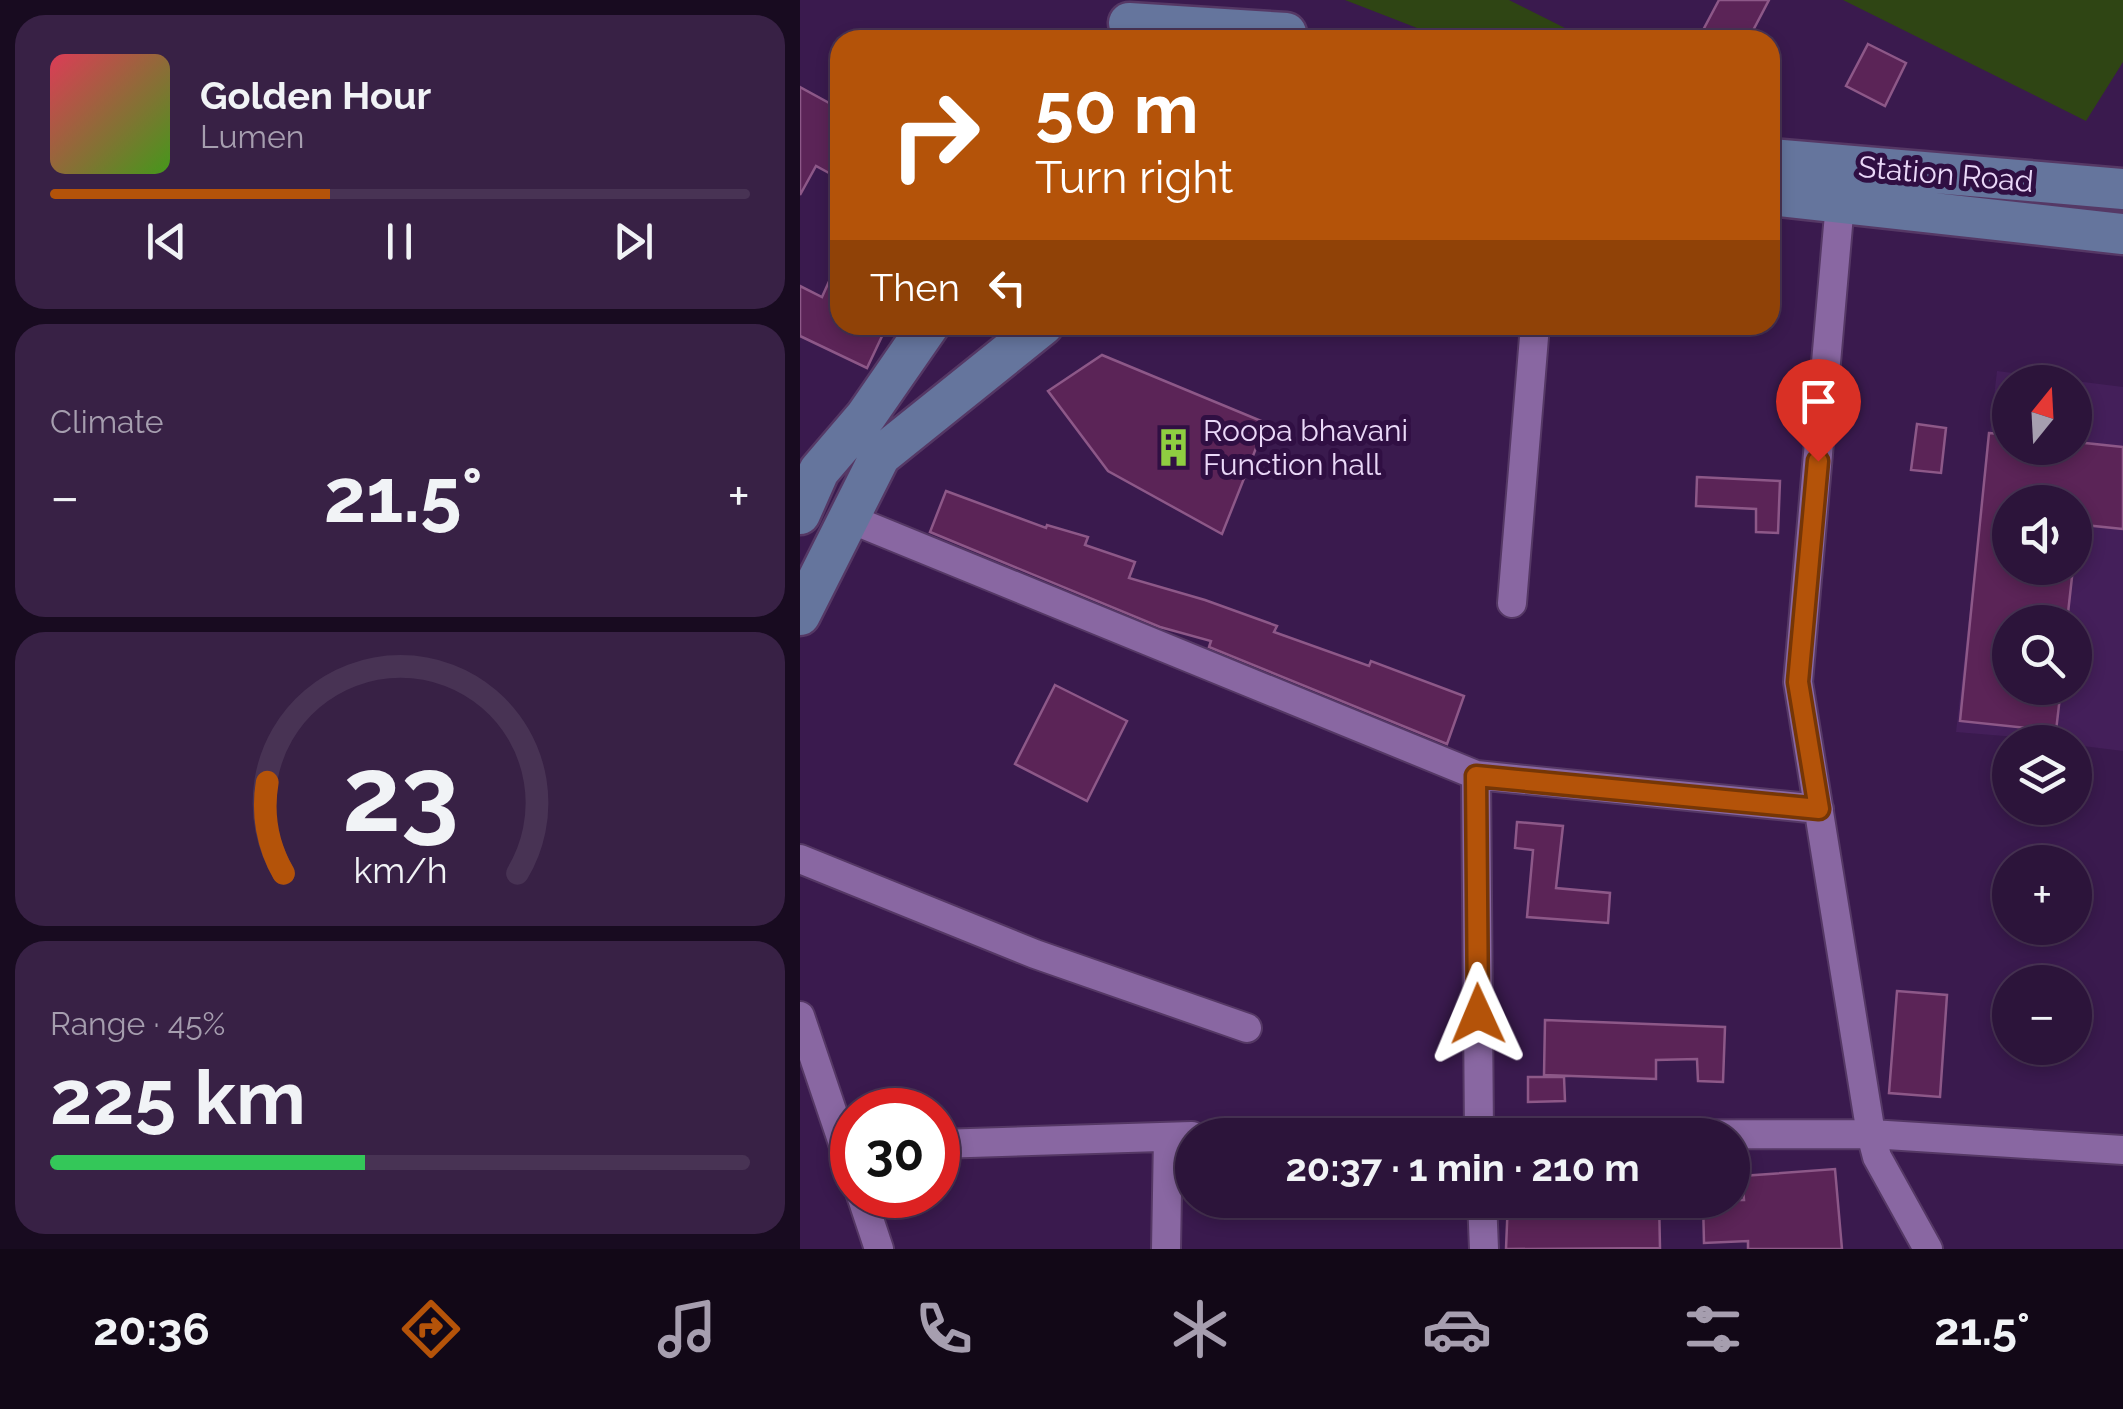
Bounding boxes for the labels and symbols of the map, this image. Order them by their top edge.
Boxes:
street label: Station Road [1857,149,2035,199]
pin [1776,359,1861,462]
north arrow [1992,365,2092,465]
place label: Roopa bhavani Function hall [1203,413,1408,482]
building icon: Roopa bhavani Function hall [1152,426,1194,468]
position arrow [1426,962,1530,1066]
speed limit sign: 30 [830,1088,960,1218]

